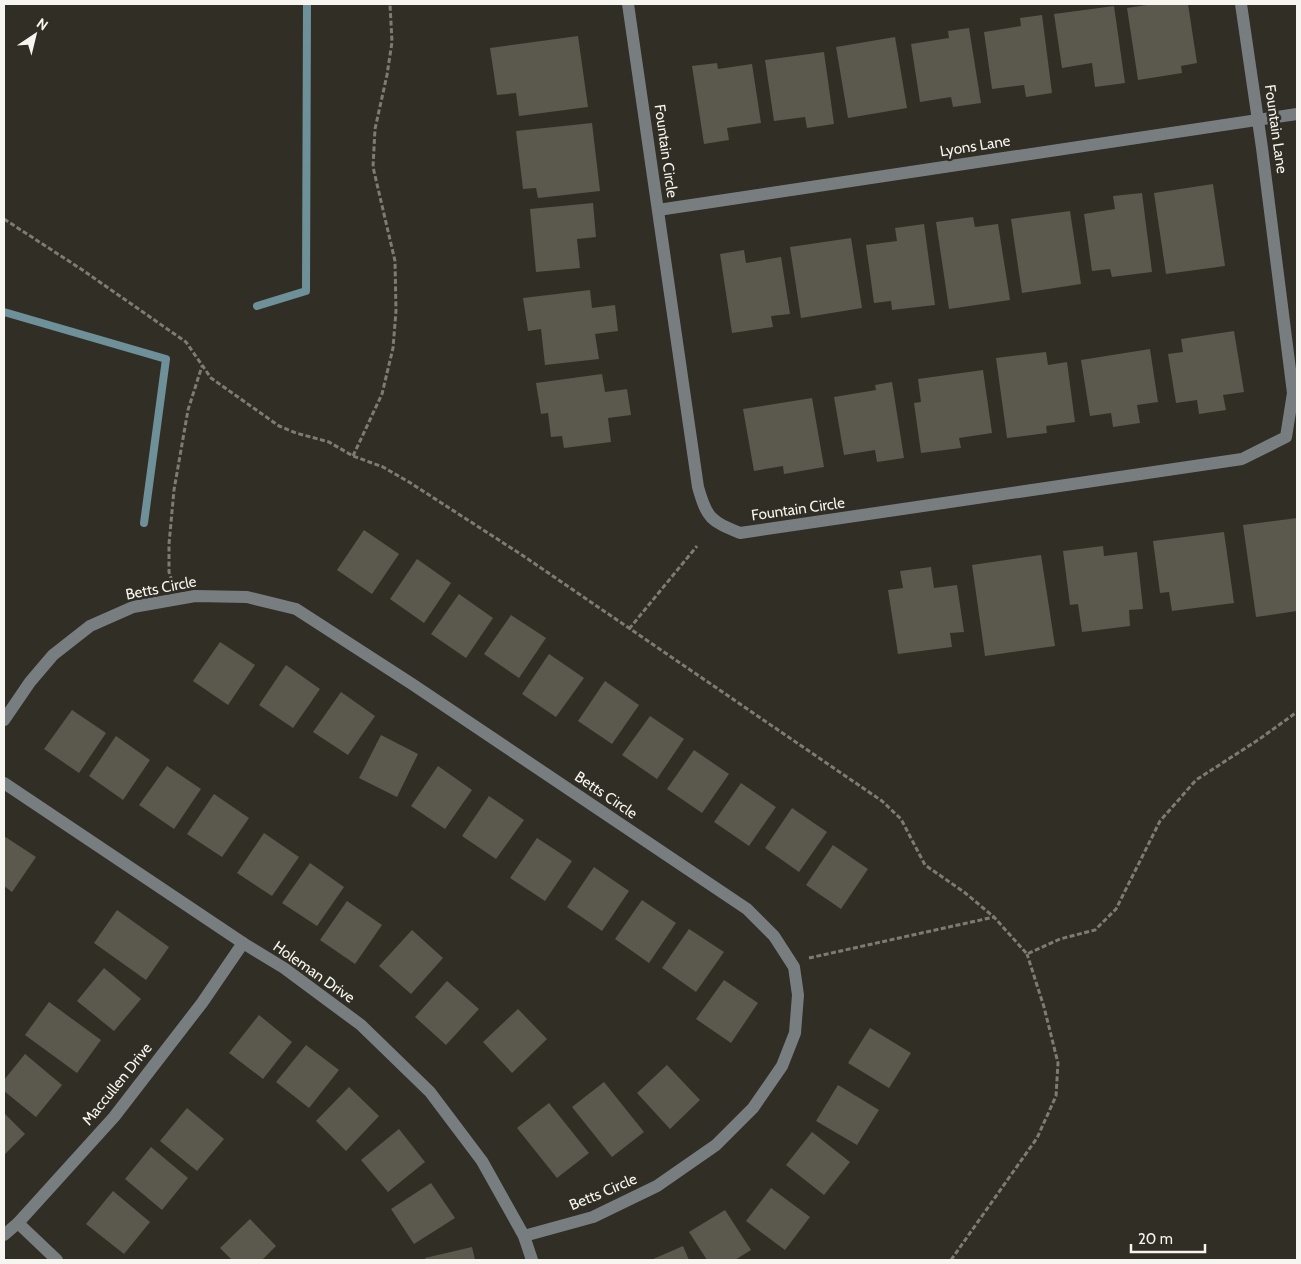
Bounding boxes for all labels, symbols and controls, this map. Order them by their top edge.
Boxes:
north arrow [10,10,60,60]
text: N [33,14,52,35]
street label: Fountain Lane [1261,83,1291,175]
street label: Fountain Circle [651,103,682,199]
street label: Lyons Lane [939,132,1012,160]
street label: Fountain Circle [750,493,846,524]
street label: Betts Circle [124,572,198,604]
street label: Betts Circle [571,767,641,823]
street label: Holeman Drive [270,937,359,1007]
street label: Maccullen Drive [78,1039,156,1129]
street label: Betts Circle [566,1170,640,1214]
scale bar [1131,1222,1205,1254]
text: 20 m [1138,1230,1173,1248]

